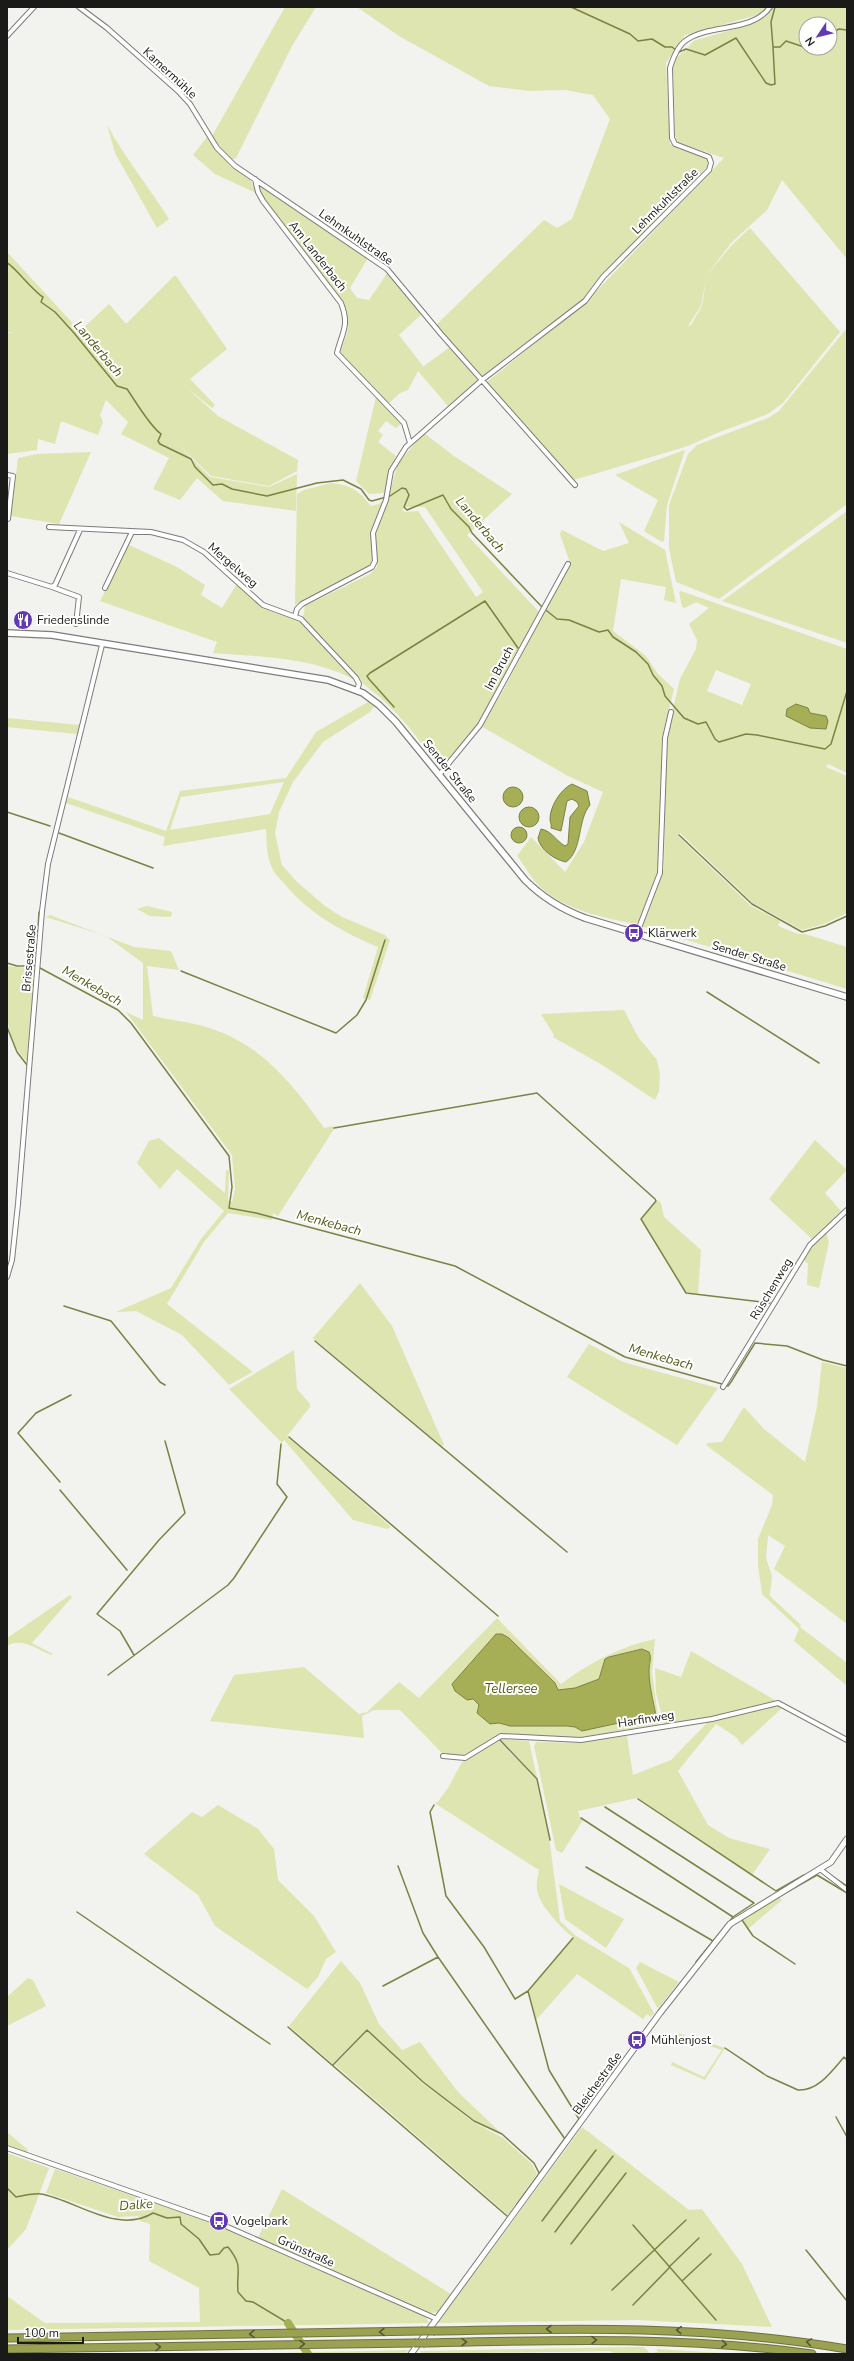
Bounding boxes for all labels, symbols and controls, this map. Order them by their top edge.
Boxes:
north arrow [798,16,838,56]
text: N [802,34,819,49]
street label: Kamermühle [139,44,201,102]
street label: Lehmkuhlstraße [628,164,702,238]
street label: Lehmkuhlstraße [316,205,396,269]
street label: Am Landerbach [285,218,351,294]
water label: Landerbach [69,317,127,381]
water label: Landerbach [451,493,509,557]
street label: Mergelweg [205,539,261,591]
restaurant icon: Friedenslinde [12,609,34,631]
place label: Friedenslinde [37,612,109,628]
street label: Im Bruch [481,643,517,693]
street label: Sender Straße [419,736,481,806]
bus stop icon: Klärwerk [623,922,645,944]
street label: Brissestraße [18,924,40,992]
place label: Klärwerk [648,925,698,941]
street label: Sender Straße [710,937,788,975]
water label: Menkebach [59,962,125,1010]
water label: Menkebach [295,1206,363,1240]
street label: Rüschenweg [746,1255,796,1323]
water label: Menkebach [627,1339,695,1375]
water label: Tellersee [485,1680,538,1698]
street label: Harfinweg [617,1707,675,1731]
bus stop icon: Mühlenjost [626,2029,648,2051]
place label: Mühlenjost [651,2032,712,2048]
street label: Bleichestraße [569,2048,625,2118]
water label: Dalke [119,2195,153,2215]
bus stop icon: Vogelpark [208,2210,230,2232]
place label: Vogelpark [232,2213,289,2229]
street label: Grünstraße [275,2231,337,2271]
scale bar [18,2319,83,2345]
text: 100 m [24,2325,59,2341]
one-way arrow [546,2325,552,2333]
one-way arrow [676,2325,682,2334]
one-way arrow [379,2328,385,2336]
one-way arrow [249,2330,255,2338]
one-way arrow [591,2336,597,2344]
one-way arrow [461,2338,467,2346]
one-way arrow [805,2338,812,2347]
one-way arrow [721,2339,727,2348]
one-way arrow [299,2340,305,2348]
one-way arrow [155,2343,161,2351]

